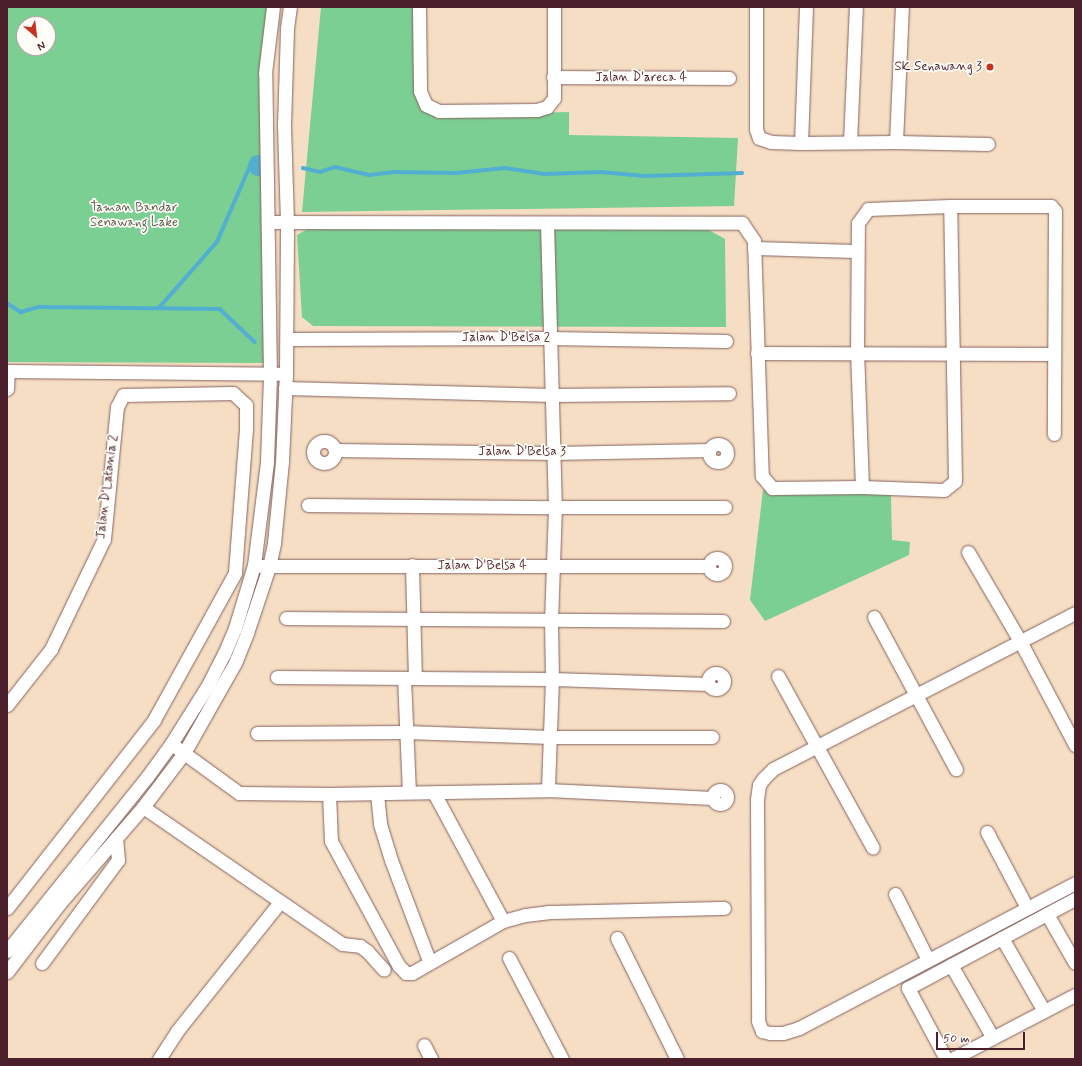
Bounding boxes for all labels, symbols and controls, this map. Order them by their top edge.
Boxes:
north arrow [16,16,56,56]
text: N [35,38,48,54]
place label: SK Senawang 3 [896,59,982,75]
marker: SK Senawang 3 [985,62,995,72]
street label: Jalan D'areca 4 [595,70,687,86]
park label: Taman Bandar Senawang Lake [90,201,178,232]
street label: Jalan D'Belsa 2 [462,330,550,346]
street label: Jalan D’Latania 2 [94,434,122,540]
street label: Jalan D'Belsa 3 [478,444,566,460]
street label: Jalan D'Belsa 4 [437,558,527,574]
scale bar [938,1024,1027,1050]
text: 50 m [943,1031,970,1047]

